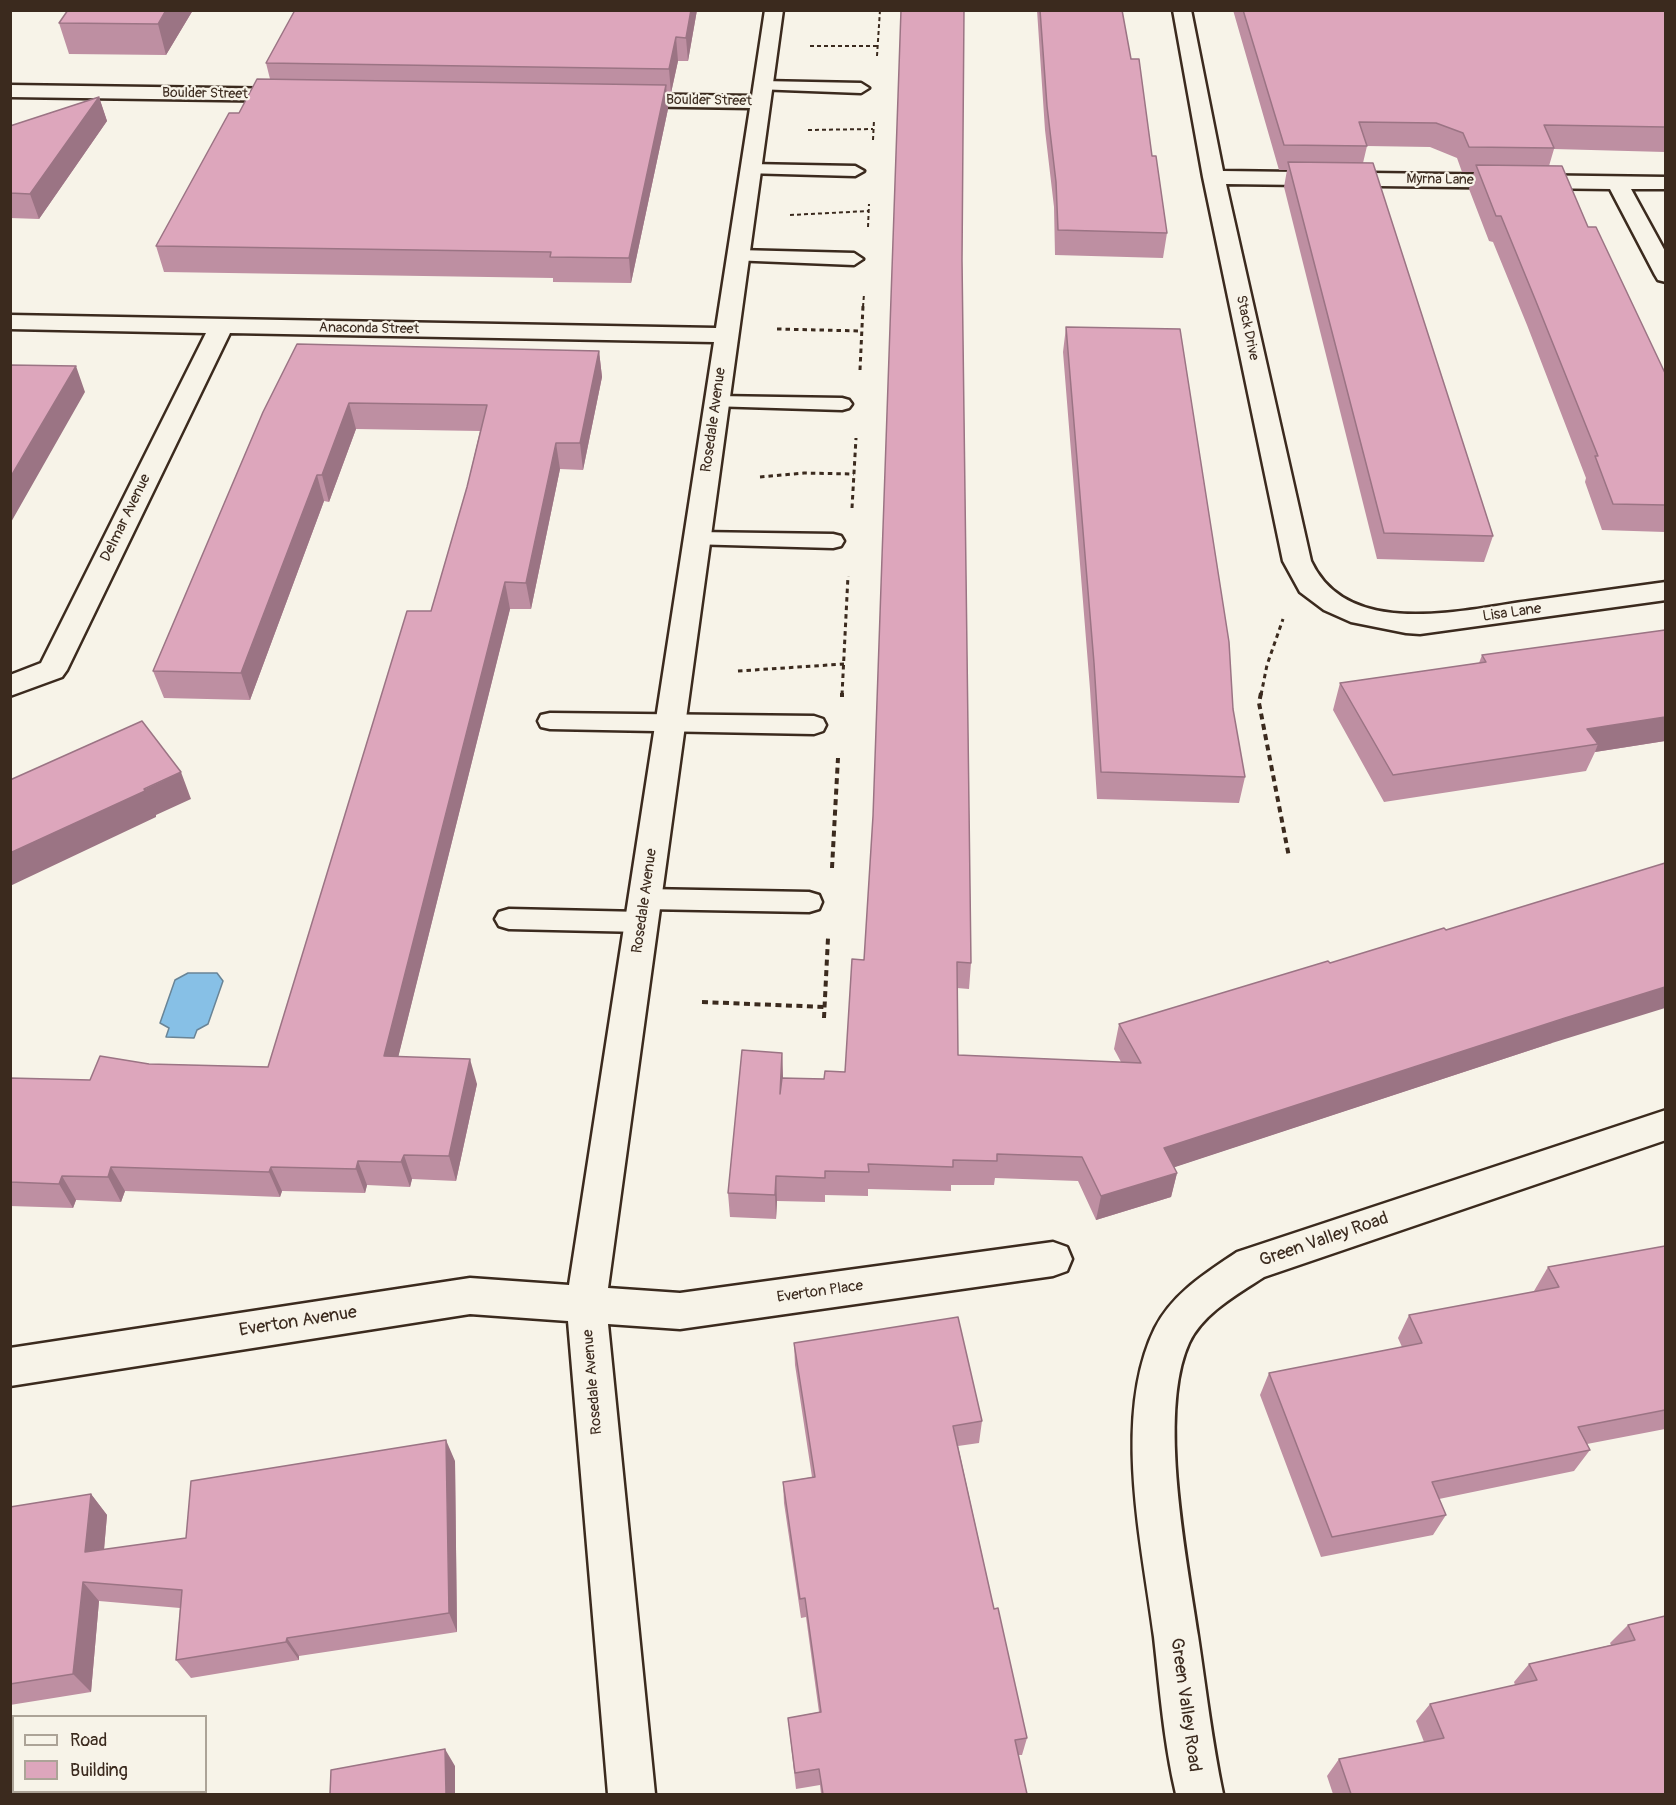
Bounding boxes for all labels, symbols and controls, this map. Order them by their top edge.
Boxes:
street label: Boulder Street [162,85,248,103]
street label: Boulder Street [666,92,752,110]
street label: Myrna Lane [1406,171,1474,189]
street label: Stack Drive [1232,294,1262,362]
street label: Anaconda Street [319,320,419,338]
street label: Rosedale Avenue [698,367,730,473]
street label: Delmar Avenue [97,471,155,565]
street label: Lisa Lane [1482,600,1542,626]
street label: Rosedale Avenue [629,848,661,954]
street label: Green Valley Road [1257,1208,1391,1272]
street label: Everton Place [776,1277,864,1307]
street label: Everton Avenue [238,1302,358,1342]
street label: Rosedale Avenue [579,1329,607,1435]
street label: Green Valley Road [1165,1637,1205,1773]
legend [12,1715,207,1793]
text: Road [70,1729,107,1752]
text: Building [70,1759,128,1782]

